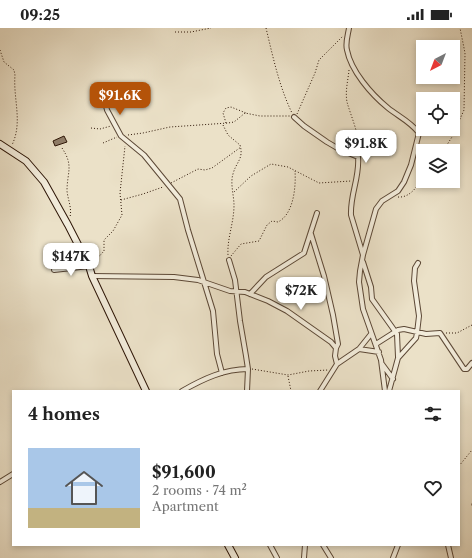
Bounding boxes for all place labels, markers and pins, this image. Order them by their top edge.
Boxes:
pin: $91.6K [87,82,153,116]
pin: $91.8K [333,130,399,164]
pin: $147K [43,243,99,277]
pin: $72K [277,277,325,311]

